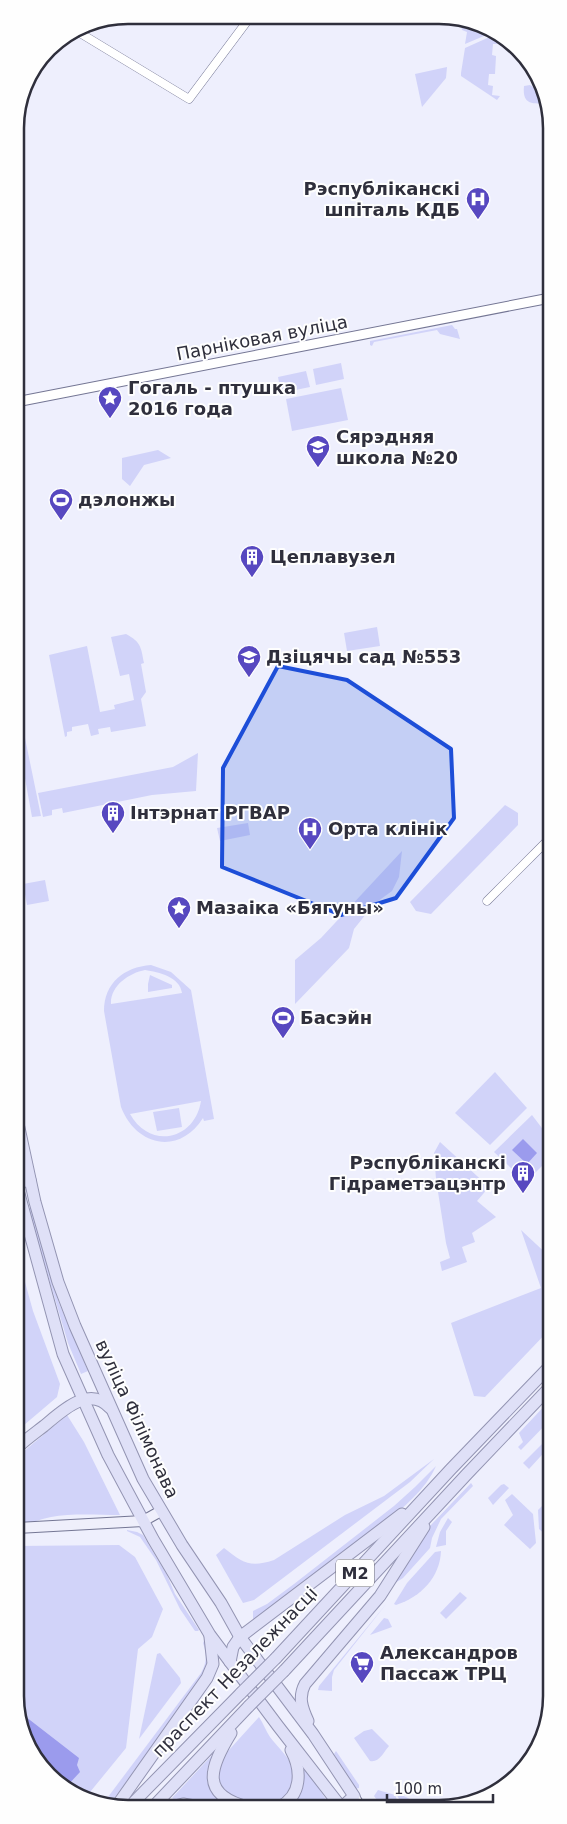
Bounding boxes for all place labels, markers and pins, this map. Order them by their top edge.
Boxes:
place label: Рэспубліканскі шпіталь КДБ [304,178,460,220]
hospital icon: Рэспубліканскі шпіталь КДБ [465,186,491,220]
place label: Гогаль - птушка 2016 года [128,377,296,419]
place icon: Гогаль - птушка 2016 года [97,385,123,419]
place label: Сярэдняя школа №20 [336,426,458,468]
school or university icon: Сярэдняя школа №20 [305,434,331,468]
sports icon: дэлонжы [48,487,74,521]
place label: дэлонжы [78,489,175,510]
building icon: Цеплавузел [239,544,265,578]
place label: Цеплавузел [270,546,396,567]
school or university icon: Дзіцячы сад №553 [236,644,262,678]
place label: Дзіцячы сад №553 [266,646,461,667]
building icon: Інтэрнат РГВАР [100,800,126,834]
place label: Інтэрнат РГВАР [130,802,290,823]
hospital icon: Орта клінік [297,816,323,850]
place label: Орта клінік [328,818,447,839]
place icon: Мазаіка «Бягуны» [166,895,192,929]
place label: Мазаіка «Бягуны» [196,897,384,918]
sports icon: Басэйн [270,1005,296,1039]
place label: Басэйн [300,1007,372,1028]
place label: Рэспубліканскі Гідраметэацэнтр [329,1152,506,1194]
building icon: Рэспубліканскі Гідраметэацэнтр [510,1160,536,1194]
place label: Александров Пассаж ТРЦ [380,1642,518,1684]
supermarket icon: Александров Пассаж ТРЦ [349,1650,375,1684]

